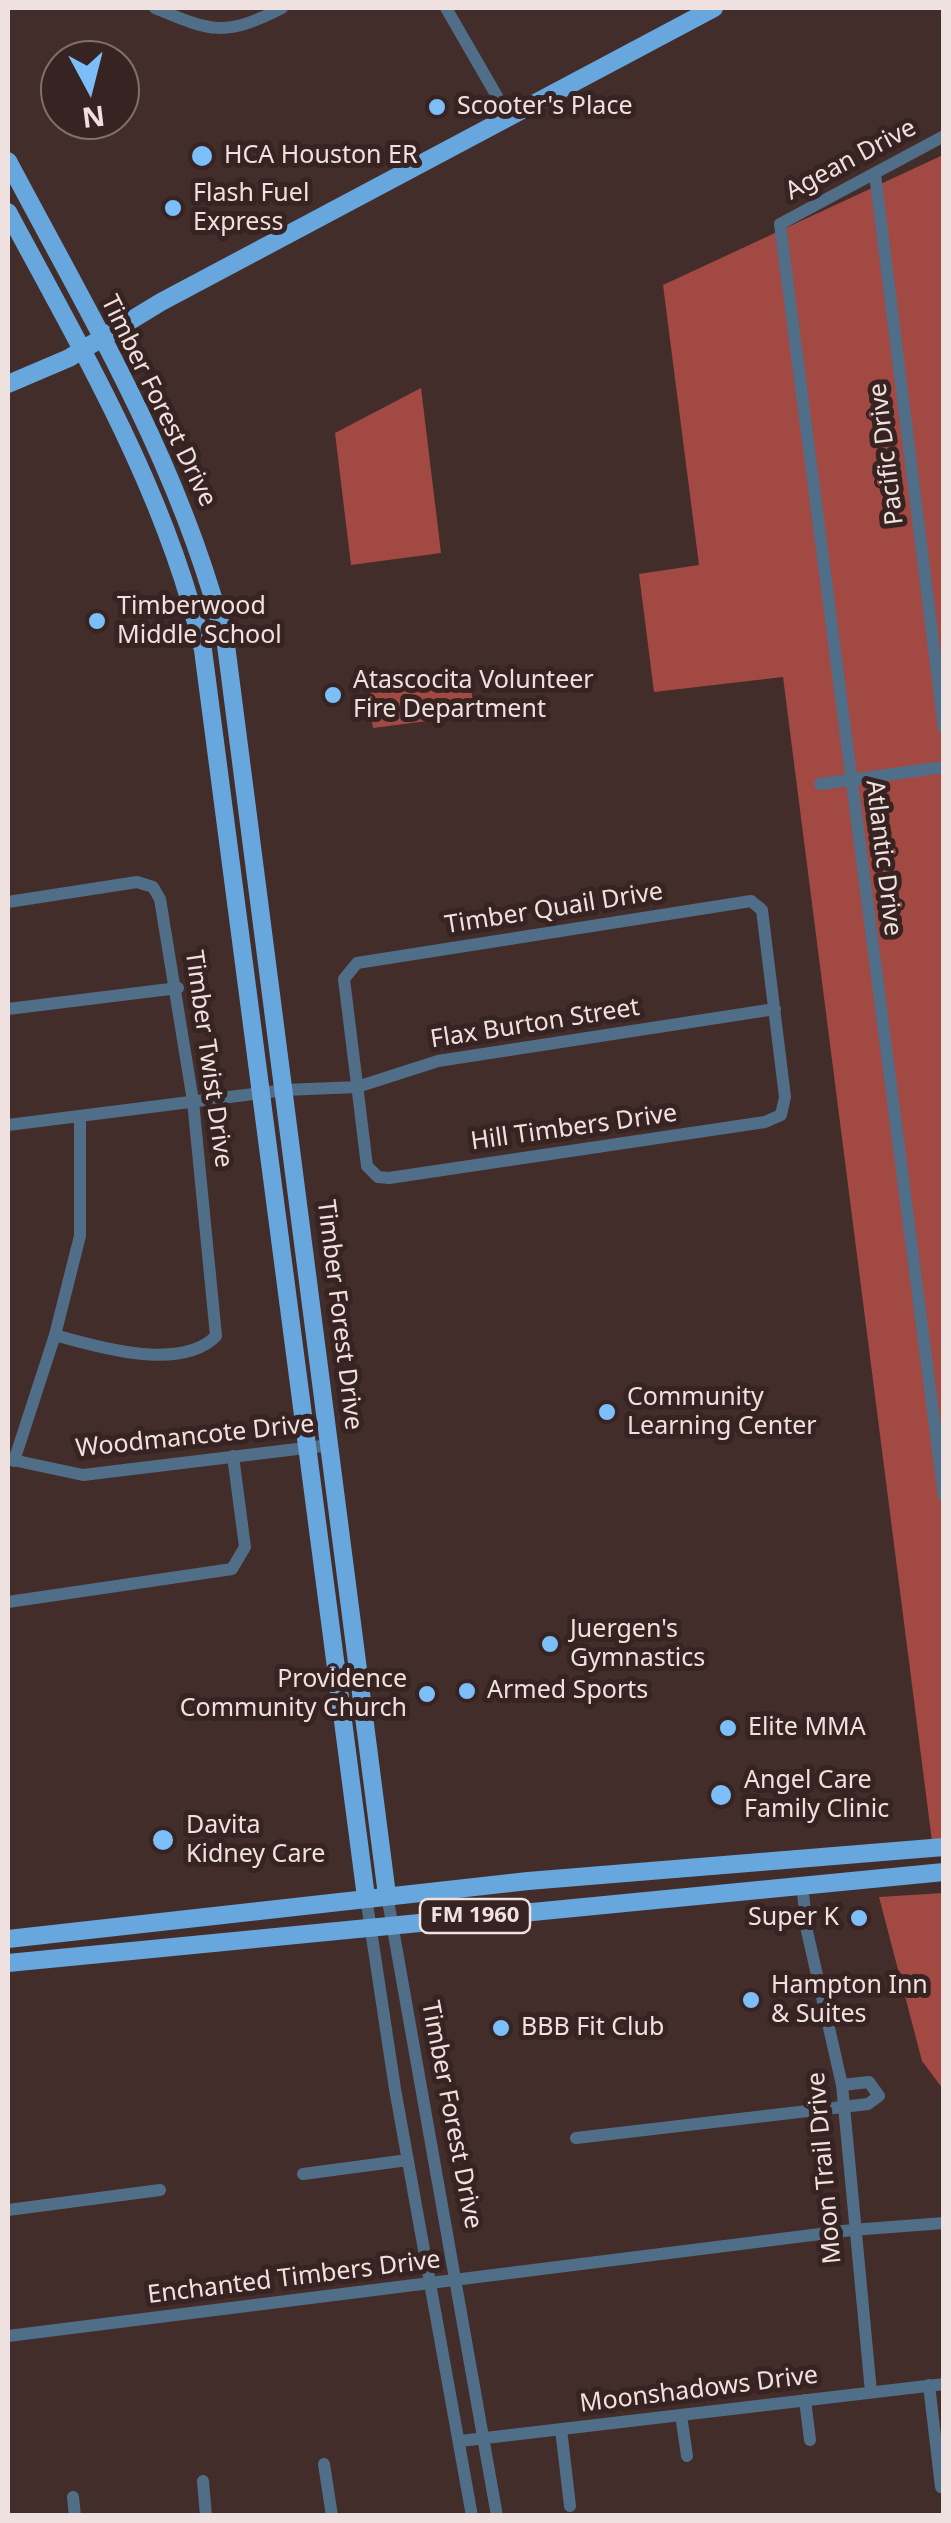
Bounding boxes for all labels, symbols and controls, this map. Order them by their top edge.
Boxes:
north arrow [40,40,140,140]
place label: Scooter's Place [457,92,632,122]
marker: Scooter's Place [426,96,448,118]
text: N [80,98,107,138]
street label: Agean Drive [781,113,921,207]
place label: HCA Houston ER [224,141,417,171]
marker: HCA Houston ER [189,143,215,169]
place label: Flash Fuel Express [193,179,309,238]
marker: Flash Fuel Express [162,197,184,219]
street label: Timber Forest Drive [94,290,222,512]
street label: Pacific Drive [863,381,911,527]
place label: Timberwood Middle School [117,592,282,651]
marker: Timberwood Middle School [86,610,108,632]
place label: Atascocita Volunteer Fire Department [353,666,594,725]
marker: Atascocita Volunteer Fire Department [322,684,344,706]
street label: Atlantic Drive [859,778,907,938]
street label: Timber Quail Drive [443,877,665,941]
street label: Timber Twist Drive [178,949,238,1169]
street label: Flax Burton Street [428,993,642,1055]
street label: Hill Timbers Drive [469,1099,679,1157]
street label: Timber Forest Drive [310,1198,368,1432]
place label: Community Learning Center [627,1383,817,1442]
marker: Community Learning Center [596,1401,618,1423]
street label: Woodmancote Drive [74,1410,316,1464]
place label: Juergen's Gymnastics [570,1615,705,1674]
marker: Juergen's Gymnastics [539,1633,561,1655]
place label: Providence Community Church [180,1665,407,1724]
place label: Armed Sports [487,1676,648,1706]
marker: Armed Sports [456,1680,478,1702]
marker: Providence Community Church [416,1683,438,1705]
place label: Elite MMA [748,1713,866,1743]
marker: Elite MMA [717,1717,739,1739]
place label: Angel Care Family Clinic [744,1766,889,1825]
marker: Angel Care Family Clinic [708,1782,734,1808]
place label: Davita Kidney Care [186,1811,325,1870]
marker: Davita Kidney Care [150,1827,176,1853]
road number: FM 1960 [420,1899,530,1933]
place label: Super K [748,1903,839,1933]
marker: Super K [848,1907,870,1929]
place label: Hampton Inn & Suites [771,1971,928,2030]
marker: Hampton Inn & Suites [740,1989,762,2011]
street label: Timber Forest Drive [414,1999,488,2231]
place label: BBB Fit Club [521,2013,664,2043]
marker: BBB Fit Club [490,2017,512,2039]
street label: Moon Trail Drive [802,2071,848,2265]
street label: Enchanted Timbers Drive [146,2245,442,2311]
street label: Moonshadows Drive [578,2361,820,2419]

